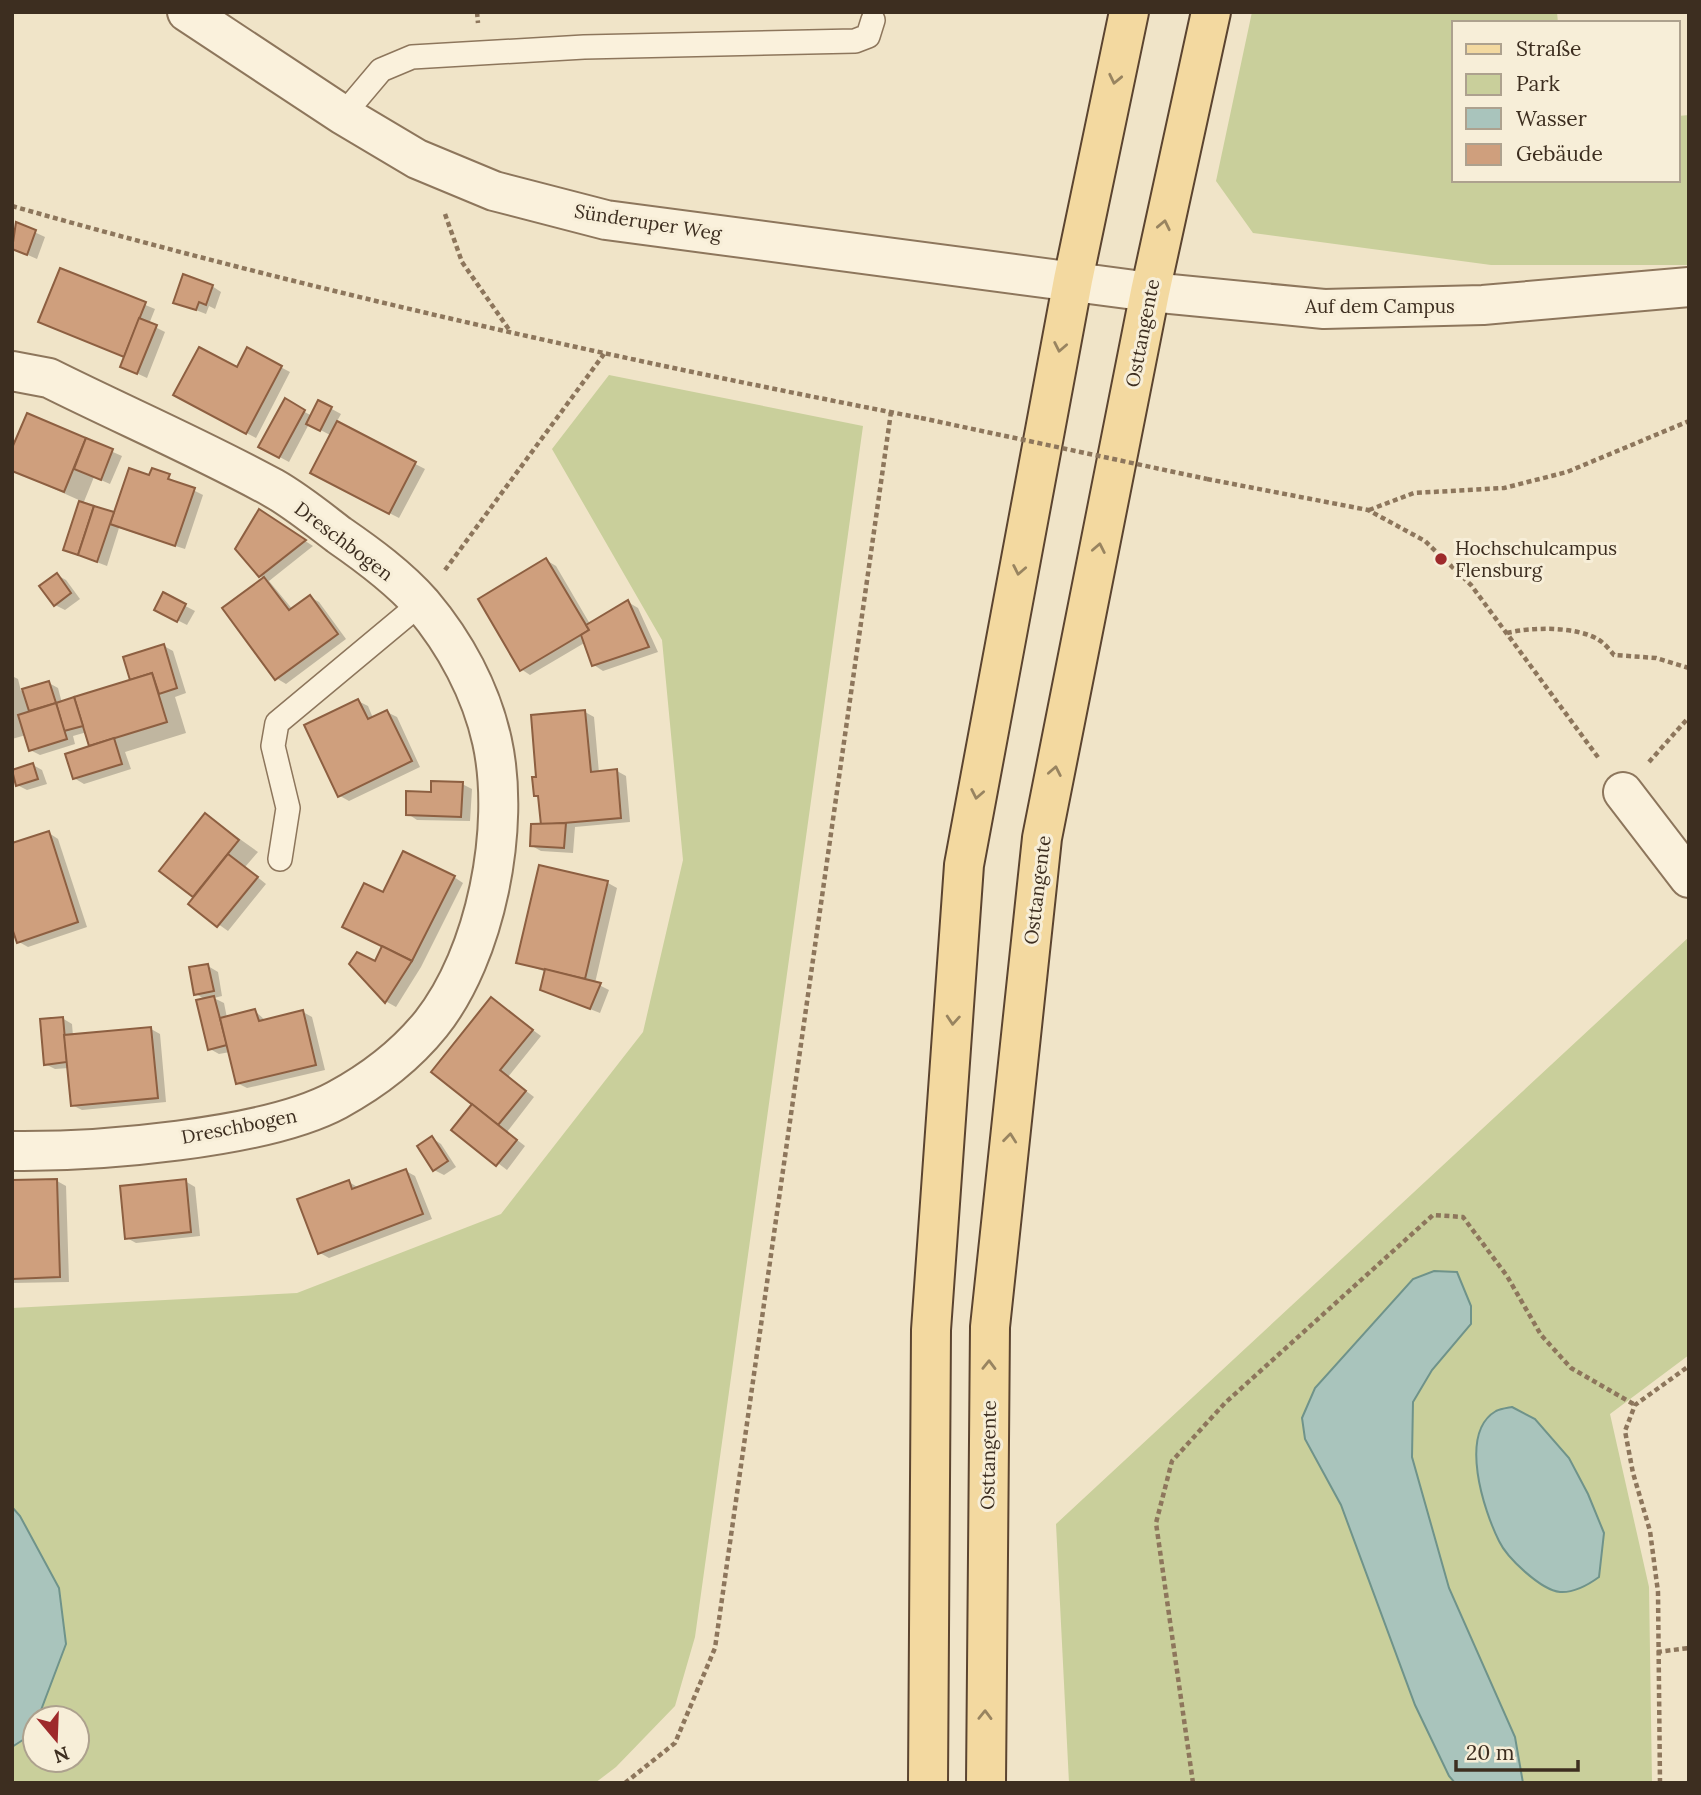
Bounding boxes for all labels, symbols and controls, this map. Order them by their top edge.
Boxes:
legend [1452,21,1680,182]
text: Straße [1516,35,1581,62]
text: Park [1516,70,1560,97]
one-way arrow [1108,73,1123,85]
text: Wasser [1516,105,1587,132]
text: Gebäude [1516,140,1603,167]
street label: Sünderuper Weg [573,199,724,246]
one-way arrow [1156,219,1171,231]
street label: Osttangente [1120,277,1164,389]
street label: Auf dem Campus [1304,294,1455,318]
one-way arrow [1053,341,1068,353]
street label: Dreschbogen [290,496,398,586]
place label: Hochschulcampus Flensburg [1455,536,1617,582]
one-way arrow [1091,542,1106,554]
marker: Hochschulcampus Flensburg [1433,551,1449,567]
one-way arrow [1012,564,1027,576]
one-way arrow [1047,765,1062,777]
one-way arrow [970,788,985,800]
street label: Osttangente [1018,834,1056,946]
one-way arrow [946,1015,961,1026]
street label: Dreschbogen [179,1103,299,1149]
one-way arrow [1002,1132,1017,1143]
one-way arrow [982,1359,997,1370]
street label: Osttangente [975,1400,1001,1510]
north arrow [21,1704,91,1774]
one-way arrow [977,1709,993,1719]
scale bar [1456,1728,1578,1772]
text: 20 m [1466,1739,1515,1766]
text: N [50,1741,72,1769]

